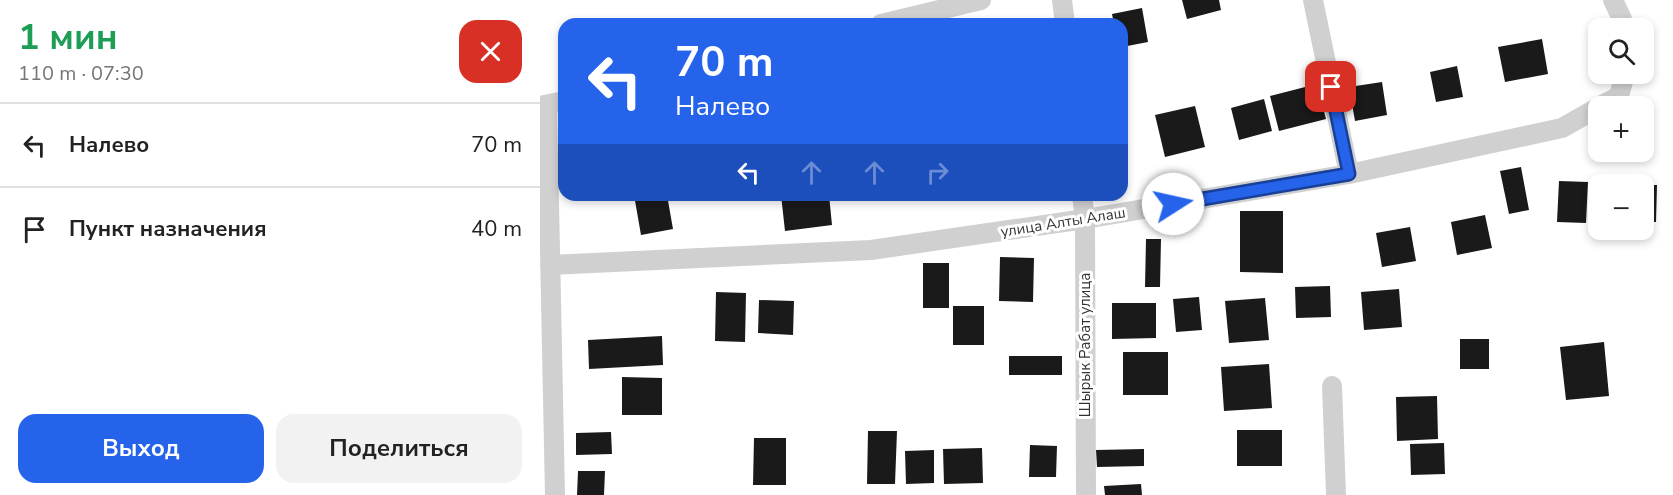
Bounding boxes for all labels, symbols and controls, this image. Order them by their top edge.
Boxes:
text: 1 мин [18,13,118,62]
map controls [1588,18,1654,240]
button: search [1588,18,1654,84]
button: close [459,20,522,83]
text: 70 m [675,34,774,91]
icon: left [576,42,654,120]
text: 110 m · 07:30 [18,60,144,87]
pin [1305,61,1356,112]
icon: arrive [1314,70,1347,103]
text: Налево [675,88,770,125]
button: + [1588,96,1654,162]
icon: left [18,129,51,162]
text: Налево [69,130,149,160]
text: 70 m [471,130,522,160]
icon: left [732,156,765,189]
icon: ahead [795,156,828,189]
icon: ahead [858,156,891,189]
icon: right [921,156,954,189]
position arrow [1141,172,1205,236]
button: − [1588,174,1654,240]
street label: улица Алты Алаш [999,202,1127,242]
icon: arrive [18,213,51,246]
text: Пункт назначения [69,214,267,244]
text: 40 m [471,214,522,244]
street label: Шырык Рабат улица [1075,273,1095,417]
button: Выход [18,414,264,483]
button: Поделиться [276,414,522,483]

